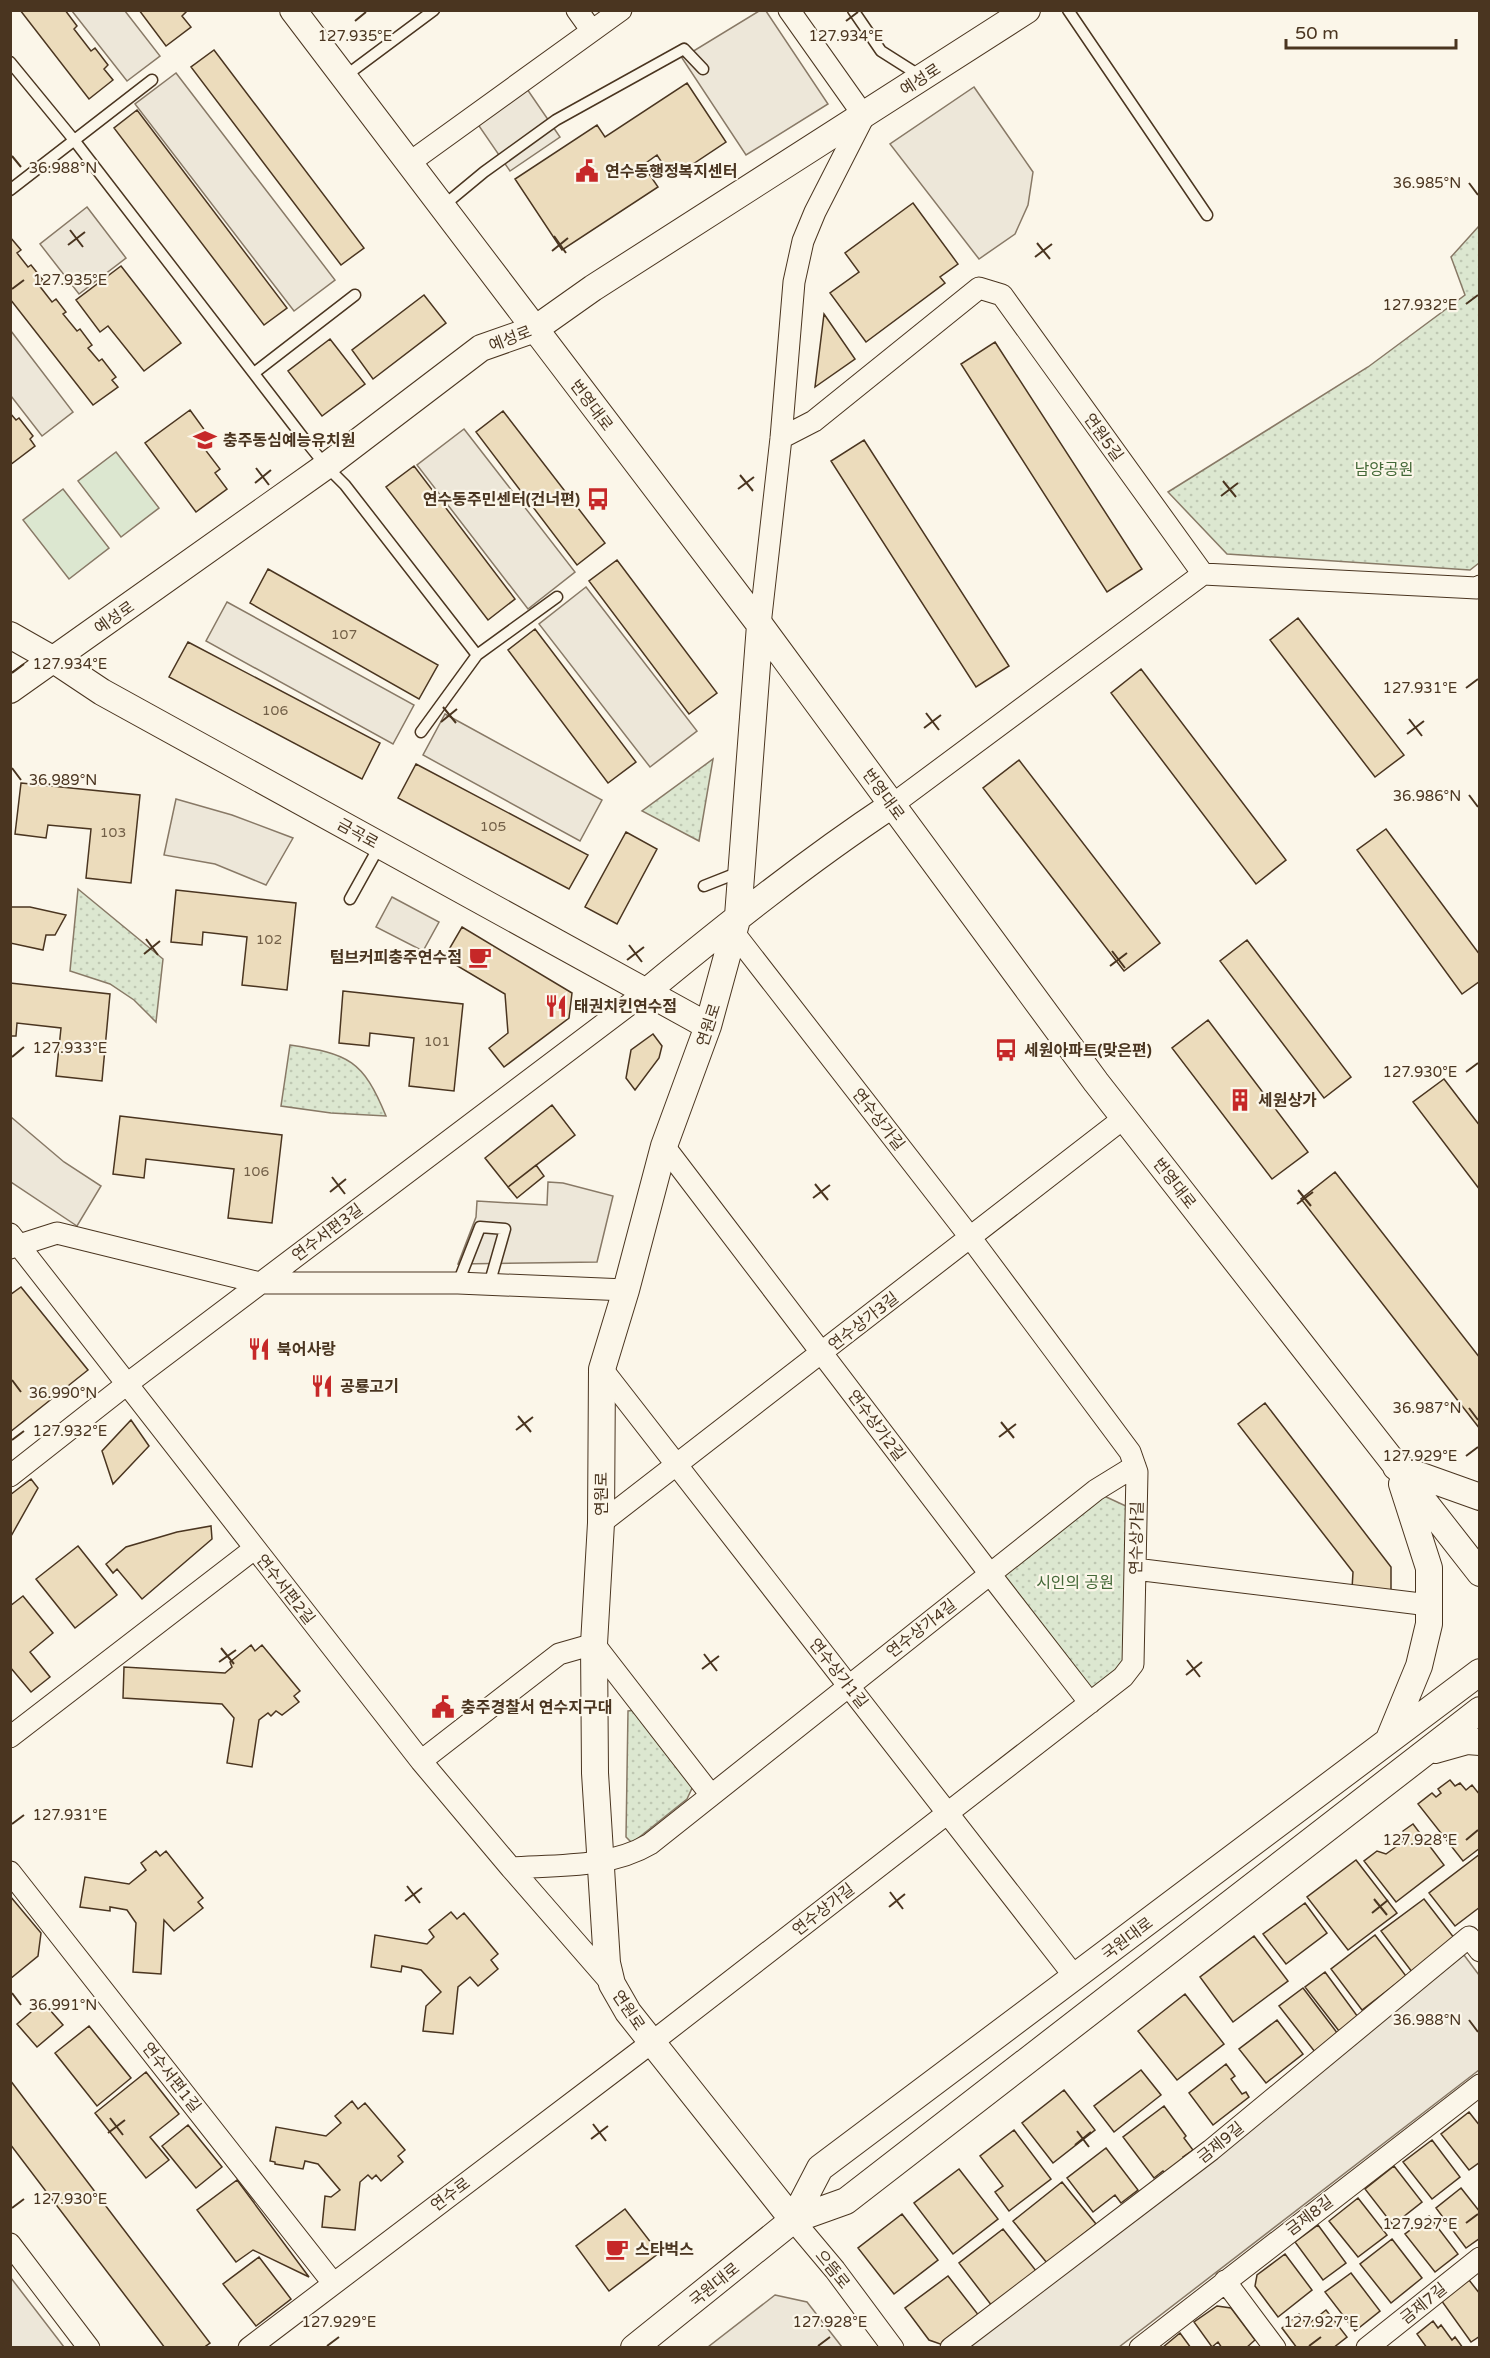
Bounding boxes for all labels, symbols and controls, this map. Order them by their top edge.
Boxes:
scale bar [1286,12,1456,50]
text: 50 m [1295,22,1339,44]
text: 127.935°E [318,27,392,45]
text: 127.934°E [809,27,883,45]
street label: 예성로 [897,59,945,100]
public building icon: 연수동행정복지센터 [574,158,600,184]
text: 36.988°N [29,159,97,177]
place label: 연수동행정복지센터 [605,162,737,182]
text: 36.985°N [1393,174,1461,192]
text: 127.935°E [33,271,107,289]
text: 127.932°E [1383,296,1457,314]
street label: 예성로 [486,322,535,356]
street label: 번영대로 [565,376,617,435]
street label: 연원5길 [1079,410,1127,465]
school or university icon: 충주동심예능유치원 [192,427,218,453]
place label: 충주동심예능유치원 [223,431,355,451]
park label: 남양공원 [1355,460,1413,480]
bus stop icon: 연수동주민센터(건너편) [585,486,611,512]
place label: 연수동주민센터(건너편) [423,490,580,510]
street label: 예성로 [91,597,139,639]
house number: 107 [331,626,357,643]
text: 127.934°E [33,655,107,673]
text: 127.931°E [1383,679,1457,697]
house number: 106 [262,702,288,719]
street label: 번영대로 [858,765,909,825]
text: 36.989°N [29,771,97,789]
text: 36.986°N [1393,787,1461,805]
street label: 금곡로 [333,814,382,853]
house number: 105 [480,818,506,835]
house number: 103 [100,824,126,841]
house number: 102 [256,931,282,948]
cafe icon: 텀브커피충주연수점 [467,944,493,970]
place label: 텀브커피충주연수점 [330,948,462,968]
restaurant icon: 태권치킨연수점 [543,993,569,1019]
place label: 태권치킨연수점 [574,997,677,1017]
street label: 연원로 [693,1001,725,1049]
house number: 101 [424,1033,450,1050]
bus stop icon: 세원아파트(맞은편) [993,1037,1019,1063]
text: 127.933°E [33,1039,107,1057]
place label: 세원아파트(맞은편) [1024,1041,1152,1061]
text: 127.930°E [1383,1063,1457,1081]
street label: 연수상가길 [848,1084,909,1155]
building icon: 세원상가 [1227,1087,1253,1113]
place label: 세원상가 [1258,1091,1317,1111]
street label: 번영대로 [1148,1154,1200,1213]
house number: 106 [243,1163,269,1180]
street label: 연수서편3길 [288,1200,367,1266]
street label: 연수상가3길 [824,1288,903,1355]
restaurant icon: 북어사랑 [246,1336,272,1362]
place label: 북어사랑 [277,1340,336,1360]
restaurant icon: 공룡고기 [309,1373,335,1399]
place label: 공룡고기 [340,1377,399,1397]
text: 36.990°N [29,1384,97,1402]
street label: 연수상가2길 [843,1386,909,1465]
text: 36.987°N [1392,1399,1462,1417]
text: 127.932°E [33,1422,107,1440]
text: 127.929°E [1383,1447,1457,1465]
street label: 연원로 [592,1472,612,1516]
street label: 연수상가길 [1126,1501,1148,1575]
street label: 연수서편2길 [252,1550,319,1629]
park label: 시인의 공원 [1036,1573,1114,1593]
street label: 연수상가4길 [882,1595,961,1662]
street label: 연수상가1길 [805,1634,872,1713]
public building icon: 충주경찰서 연수지구대 [430,1694,456,1720]
place label: 충주경찰서 연수지구대 [461,1698,612,1718]
text: 127.931°E [33,1806,107,1824]
text: 127.928°E [1383,1831,1457,1849]
street label: 연수상가길 [788,1879,859,1940]
street label: 국원대로 [1098,1913,1157,1965]
street label: 연원로 [608,1987,649,2035]
text: 36.991°N [29,1996,97,2014]
text: 36.988°N [1393,2011,1461,2029]
street label: 연수서편1길 [138,2038,205,2117]
street label: 금제9길 [1193,2118,1248,2168]
street label: 연수로 [427,2173,474,2216]
text: 127.930°E [33,2190,107,2208]
street label: 금제8길 [1282,2191,1337,2240]
text: 127.927°E [1382,2215,1458,2233]
cafe icon: 스타벅스 [604,2236,630,2262]
place label: 스타벅스 [635,2240,694,2260]
street label: 으뜸로 [811,2246,854,2293]
street label: 국원대로 [685,2258,744,2311]
street label: 금제7길 [1396,2279,1451,2329]
text: 127.929°E [302,2313,376,2331]
text: 127.928°E [793,2313,867,2331]
text: 127.927°E [1283,2313,1359,2331]

